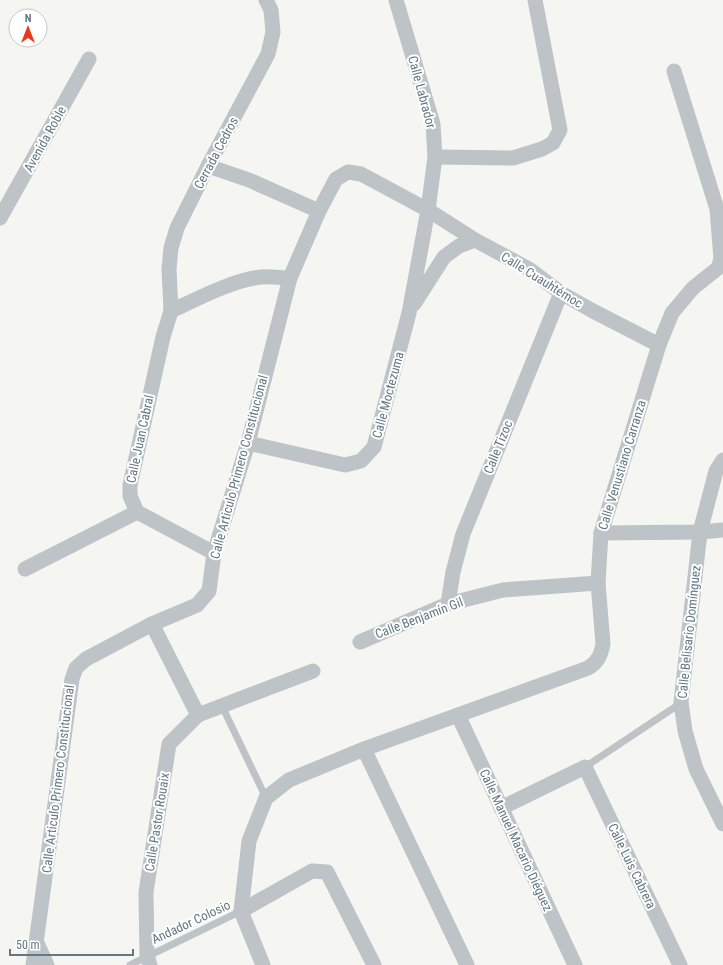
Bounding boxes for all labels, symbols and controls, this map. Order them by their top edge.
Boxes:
north arrow [8,8,48,48]
text: N [25,12,32,25]
street label: Calle Labrador [405,54,439,130]
street label: Avenida Roble [21,104,69,174]
street label: Cerrada Cedros [191,114,241,191]
street label: Calle Cuauhtémoc [498,249,586,311]
street label: Calle Moctezuma [369,350,407,440]
street label: Calle Articulo Primero Constitucional [207,374,271,560]
street label: Calle Juan Cabral [123,394,157,484]
street label: Calle Venustiano Carranza [595,398,649,532]
street label: Calle Tizoc [481,418,515,476]
street label: Calle Belisario Domínguez [675,564,703,699]
street label: Calle Benjamín Gil [373,594,465,642]
street label: Calle Articulo Primero Constitucional [39,684,77,874]
street label: Calle Manuel Macario Diéguez [476,767,556,914]
street label: Calle Pastor Rouaix [142,771,172,872]
street label: Calle Luis Cabrera [605,821,659,911]
street label: Andador Colosio [149,897,233,947]
scale bar [10,931,133,957]
text: 50 m [16,938,40,952]

